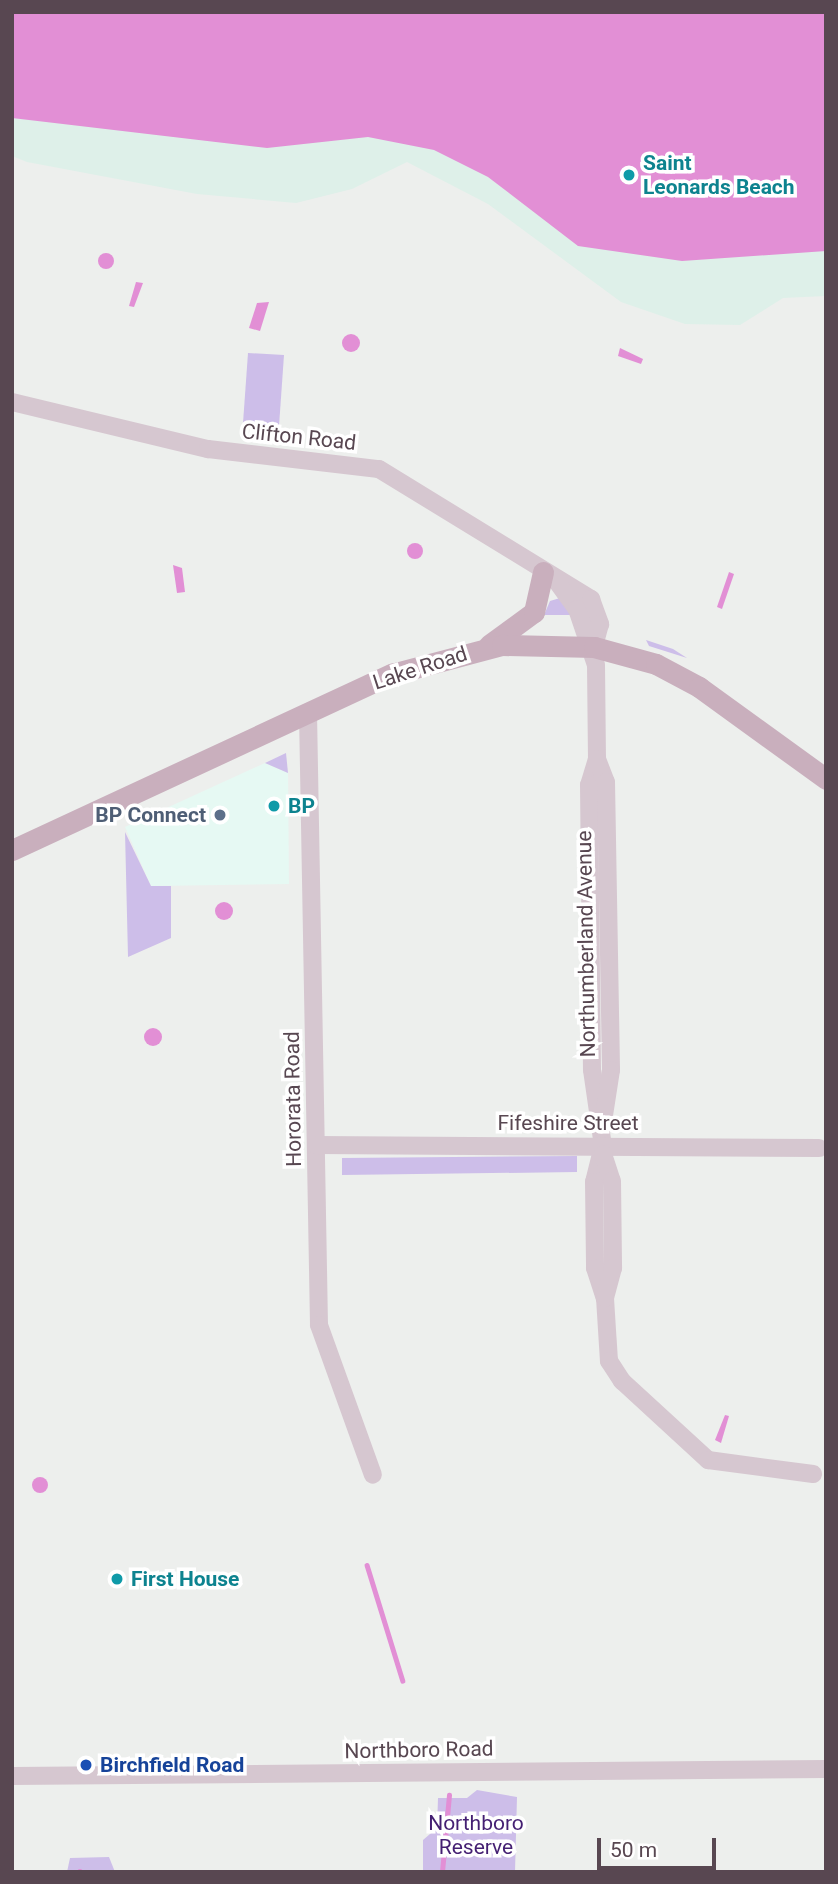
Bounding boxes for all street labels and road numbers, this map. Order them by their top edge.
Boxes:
street label: Clifton Road [241,418,357,456]
street label: Lake Road [370,641,470,695]
street label: Northumberland Avenue [571,830,601,1058]
street label: Hororata Road [279,1031,307,1167]
street label: Fifeshire Street [497,1110,639,1136]
street label: Northboro Road [344,1736,494,1764]

